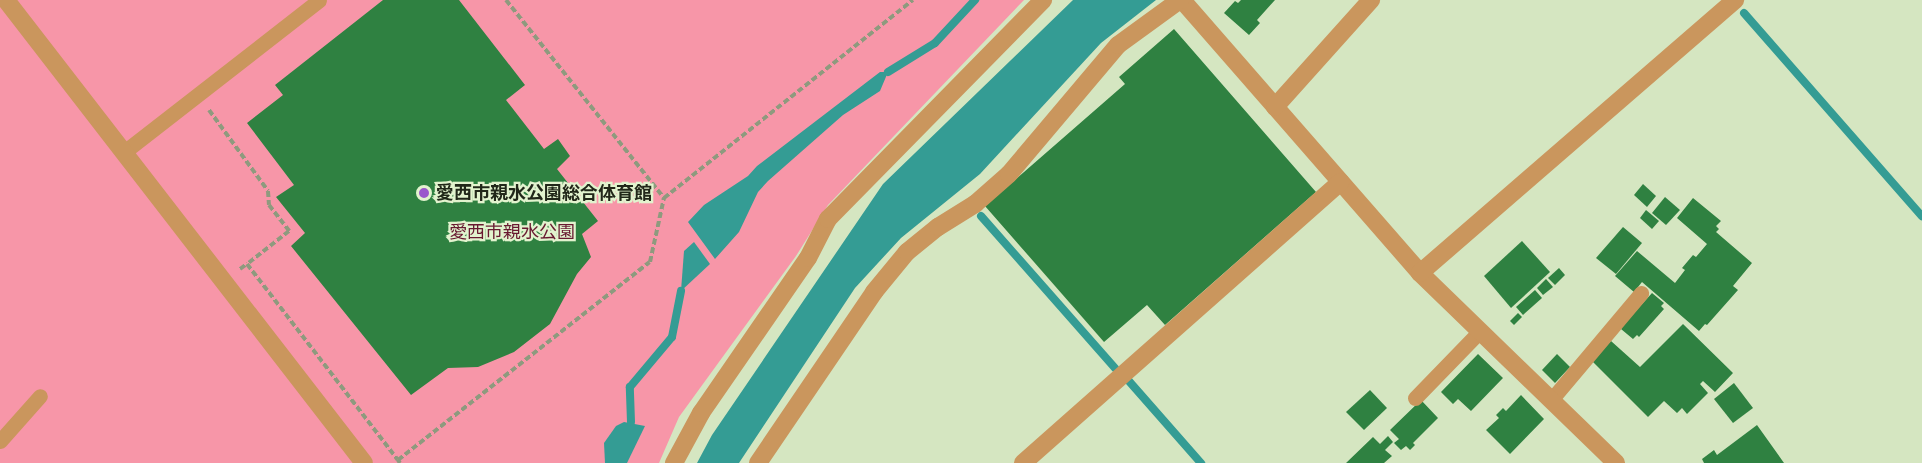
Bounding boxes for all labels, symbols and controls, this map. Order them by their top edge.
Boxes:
place label: 愛西市親水公園総合体育館 [436,182,652,204]
marker: 愛西市親水公園総合体育館 [417,186,431,200]
park label: 愛西市親水公園 [449,221,575,243]

